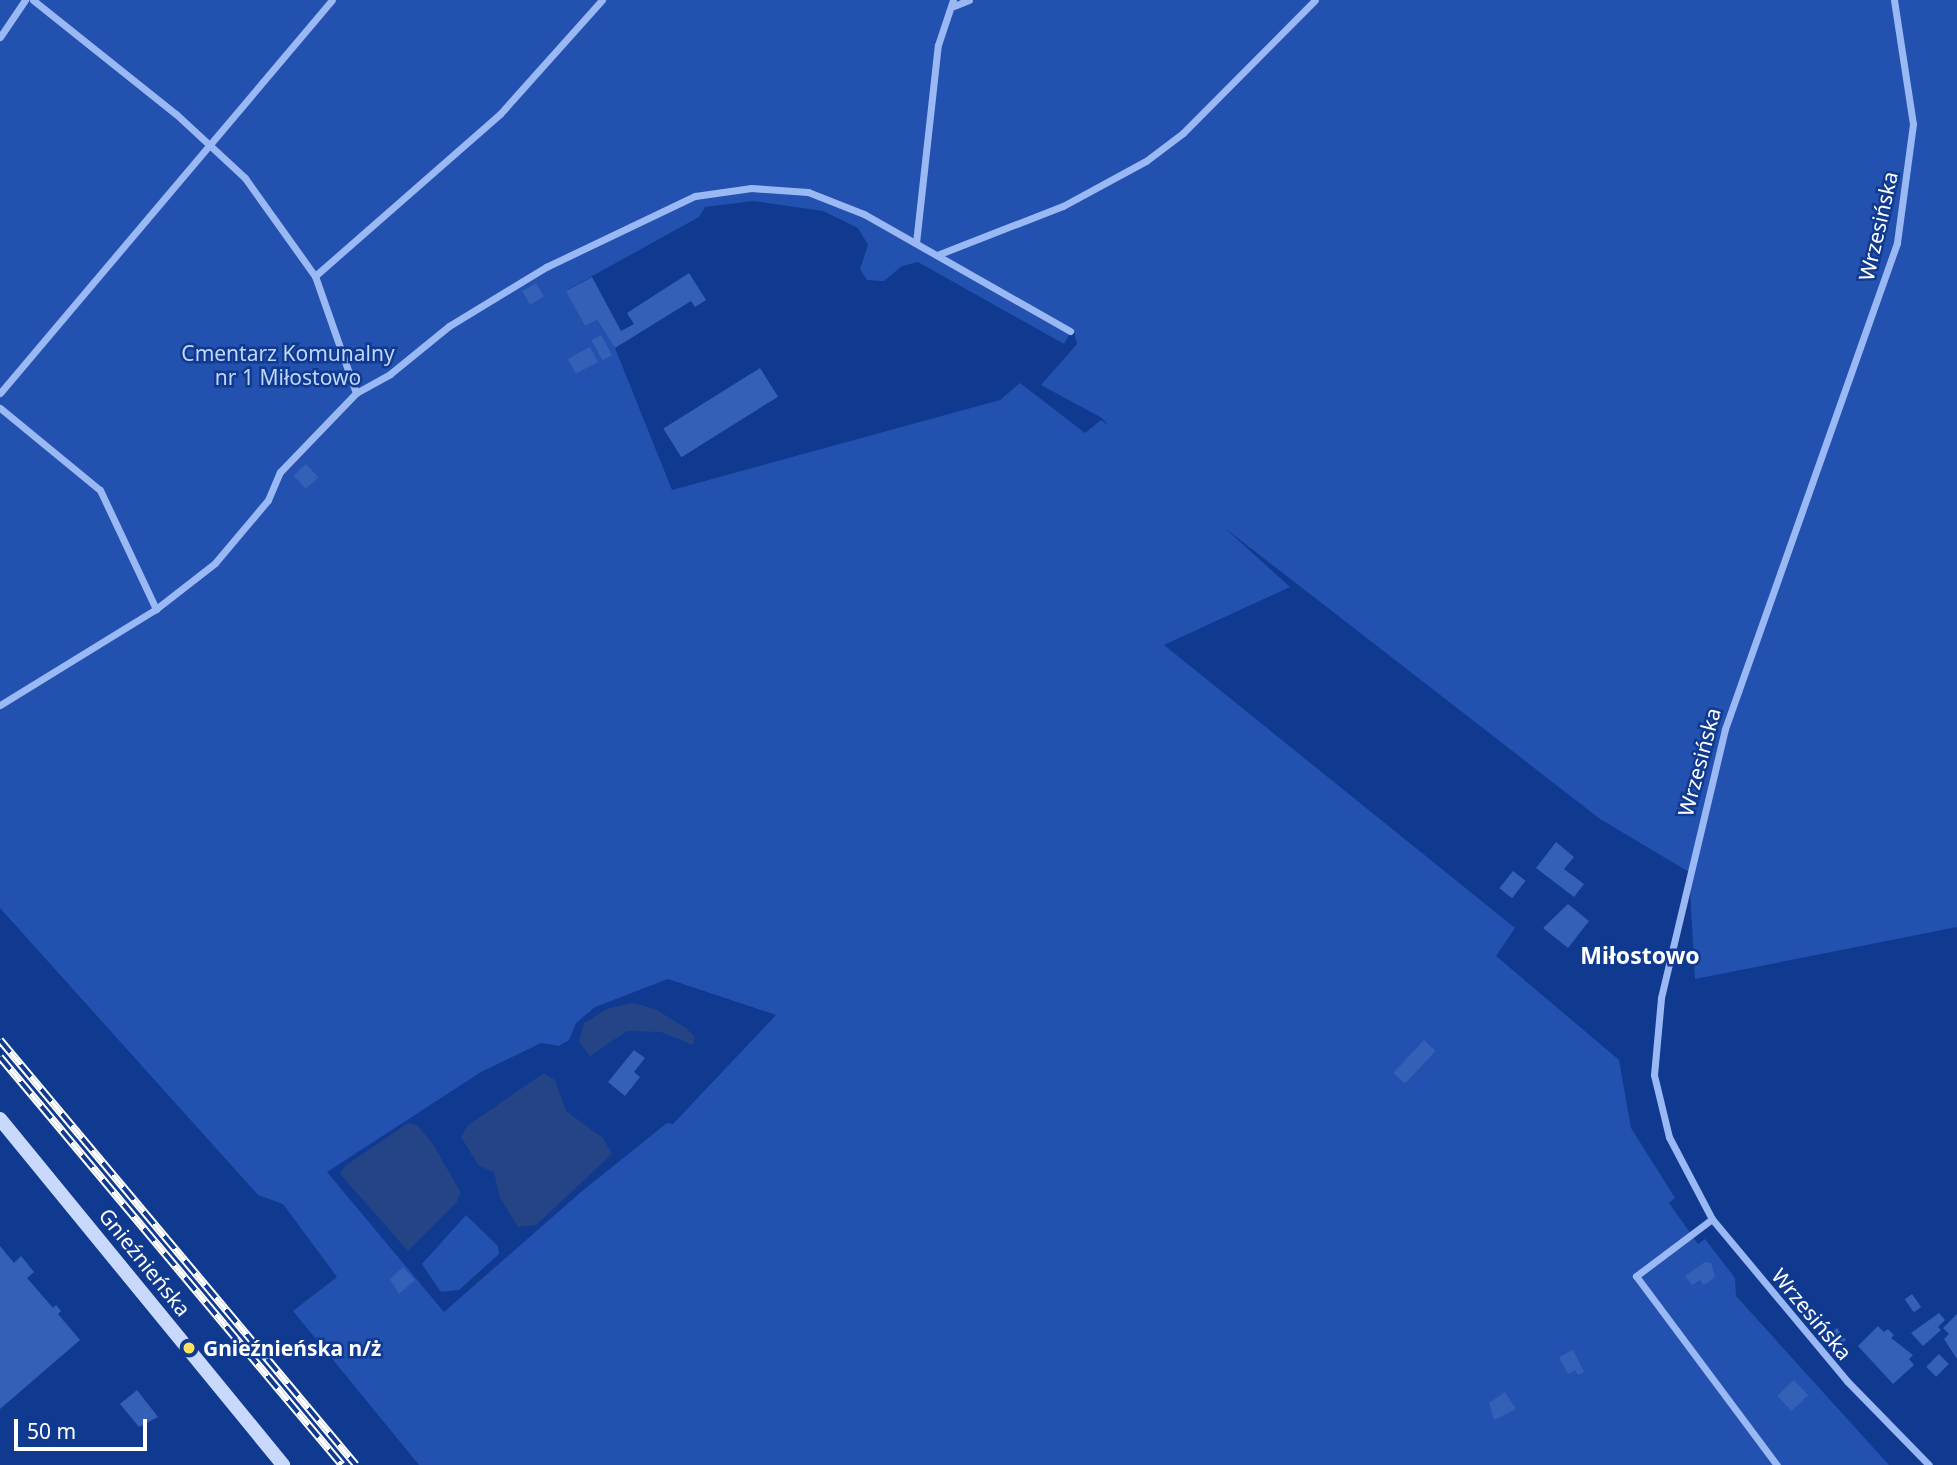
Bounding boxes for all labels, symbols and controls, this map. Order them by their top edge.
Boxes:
street label: Wrzesińska [1853,169,1903,283]
park label: Cmentarz Komunalny nr 1 Miłostowo [181,340,395,390]
street label: Wrzesińska [1672,705,1726,819]
district label: Miłostowo [1580,941,1700,969]
street label: Gnieźnieńska [94,1203,196,1321]
street label: Wrzesińska [1767,1263,1857,1365]
place label: Gnieźnieńska n/ż [203,1335,381,1361]
marker: Gnieźnieńska n/ż [181,1340,197,1356]
scale bar [18,1406,150,1450]
text: 50 m [27,1417,76,1445]

